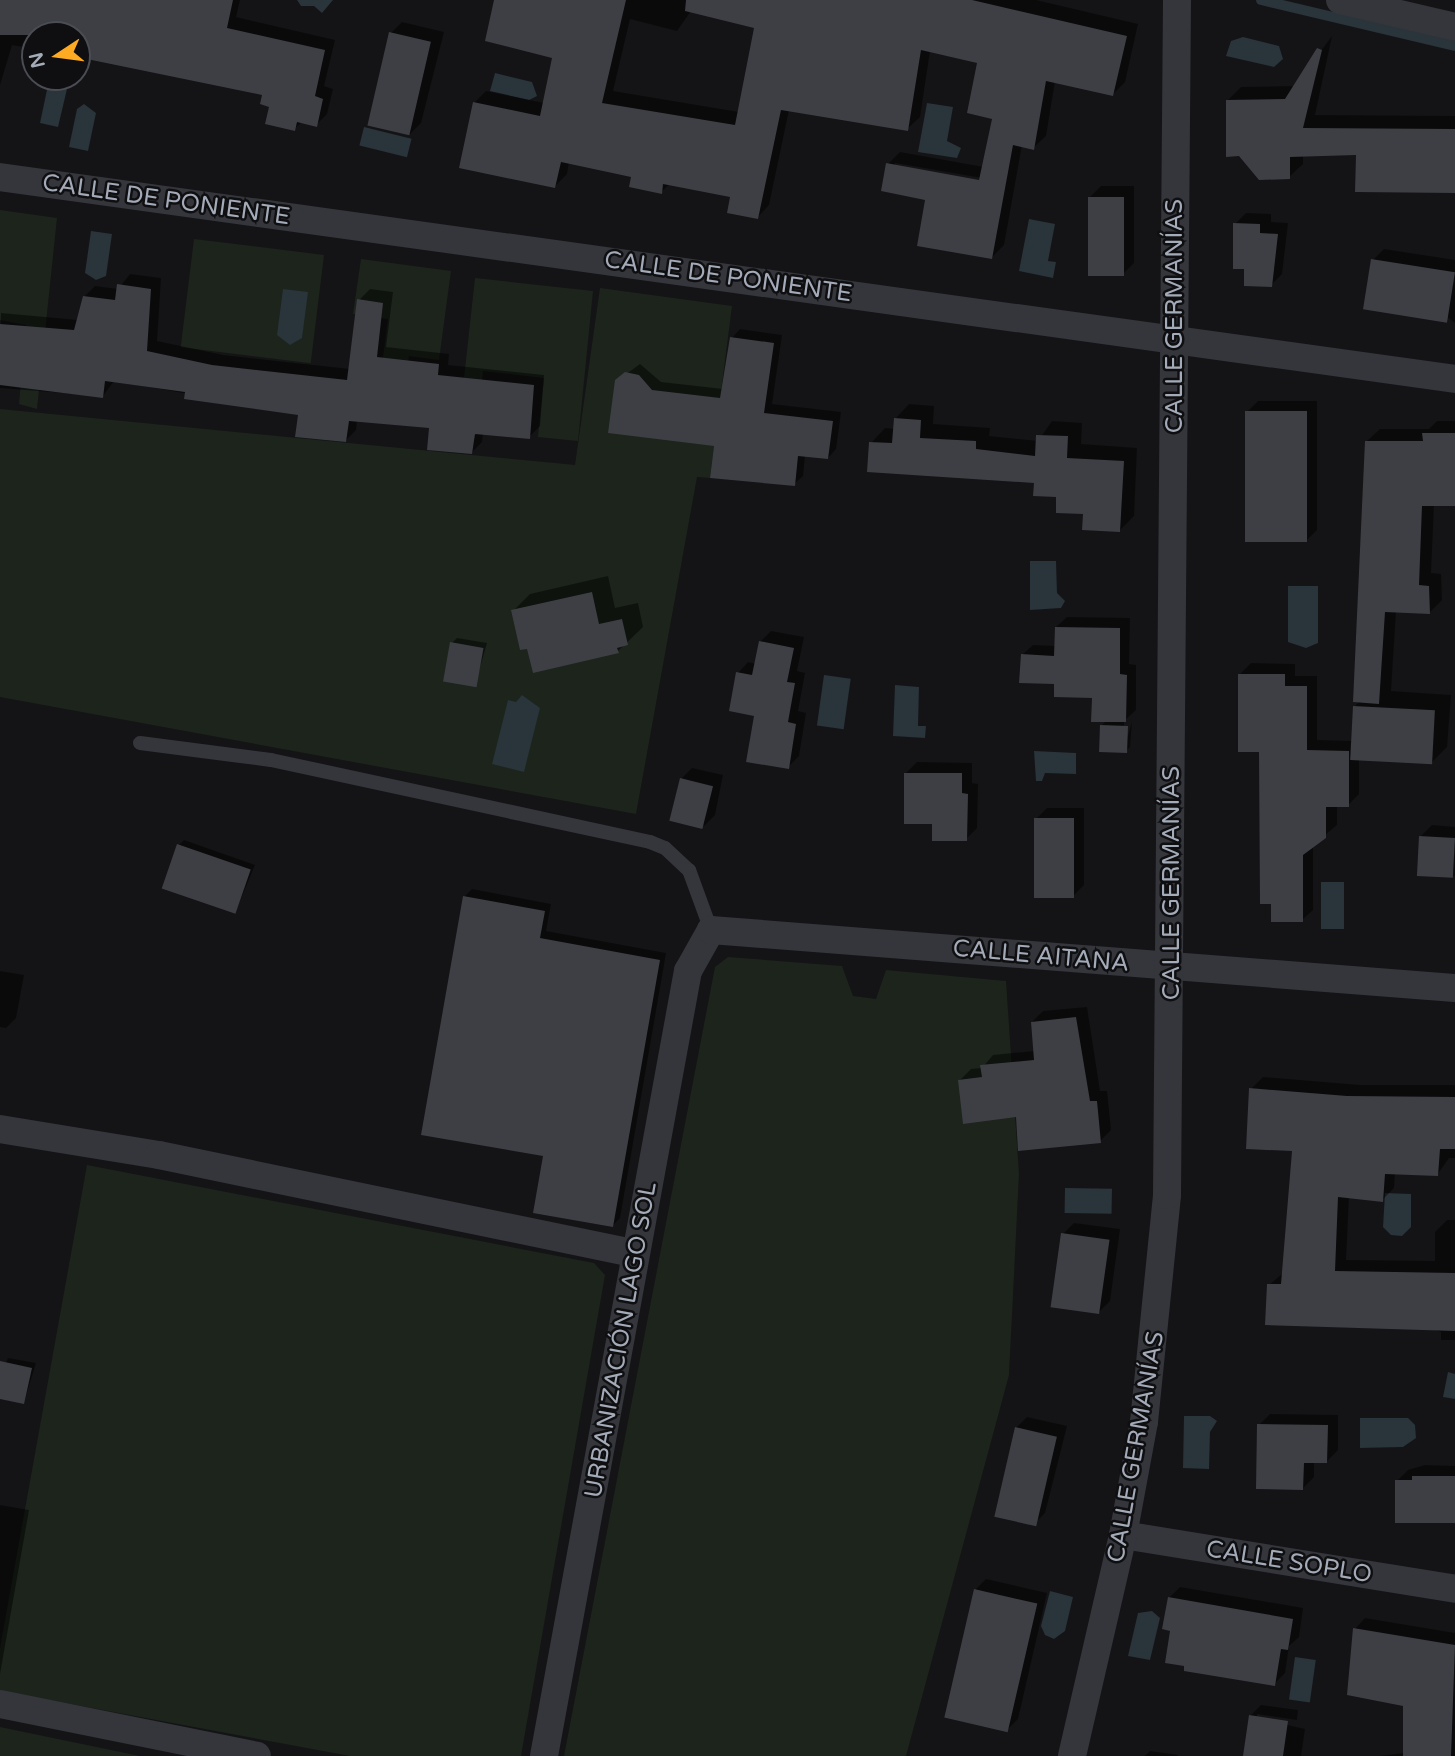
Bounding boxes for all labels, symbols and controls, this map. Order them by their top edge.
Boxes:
north arrow [21,21,91,91]
text: N [25,50,50,70]
street label: CALLE DE PONIENTE [40,168,292,232]
street label: CALLE GERMANÍAS [1161,199,1189,433]
street label: CALLE DE PONIENTE [602,245,854,309]
street label: CALLE GERMANÍAS [1158,766,1186,1000]
street label: CALLE AITANA [952,934,1130,978]
street label: URBANIZACIÓN LAGO SOL [579,1180,663,1500]
street label: CALLE GERMANÍAS [1101,1329,1171,1565]
street label: CALLE SOPLO [1204,1535,1374,1589]

